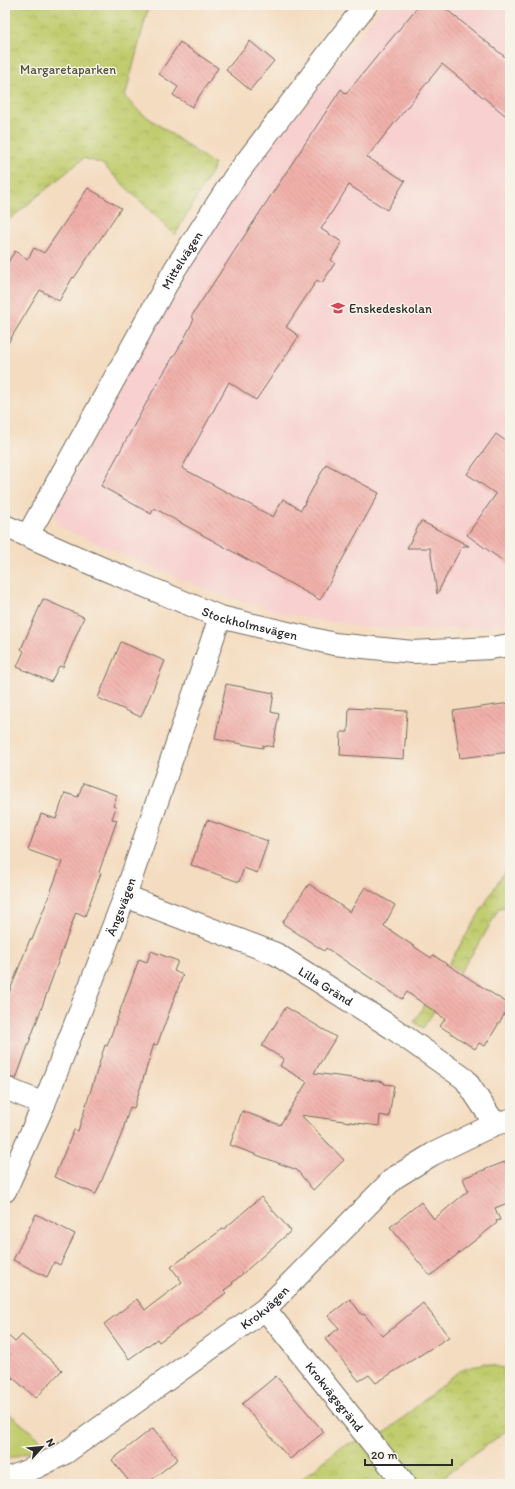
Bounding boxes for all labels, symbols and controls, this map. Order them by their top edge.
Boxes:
park label: Margaretaparken [20,62,116,77]
street label: Mittelvägen [158,227,206,292]
school or university icon: Enskedeskolan [330,300,346,316]
place label: Enskedeskolan [349,301,432,316]
street label: Stockholmsvägen [200,603,300,643]
street label: Ängsvägen [103,875,138,938]
street label: Lilla Gränd [296,963,356,1009]
street label: Krokvägen [237,1282,292,1332]
street label: Krokvägsgränd [303,1359,367,1434]
north arrow [22,1427,62,1467]
text: N [43,1436,58,1449]
scale bar [365,1441,452,1467]
text: 20 m [371,1448,398,1462]

